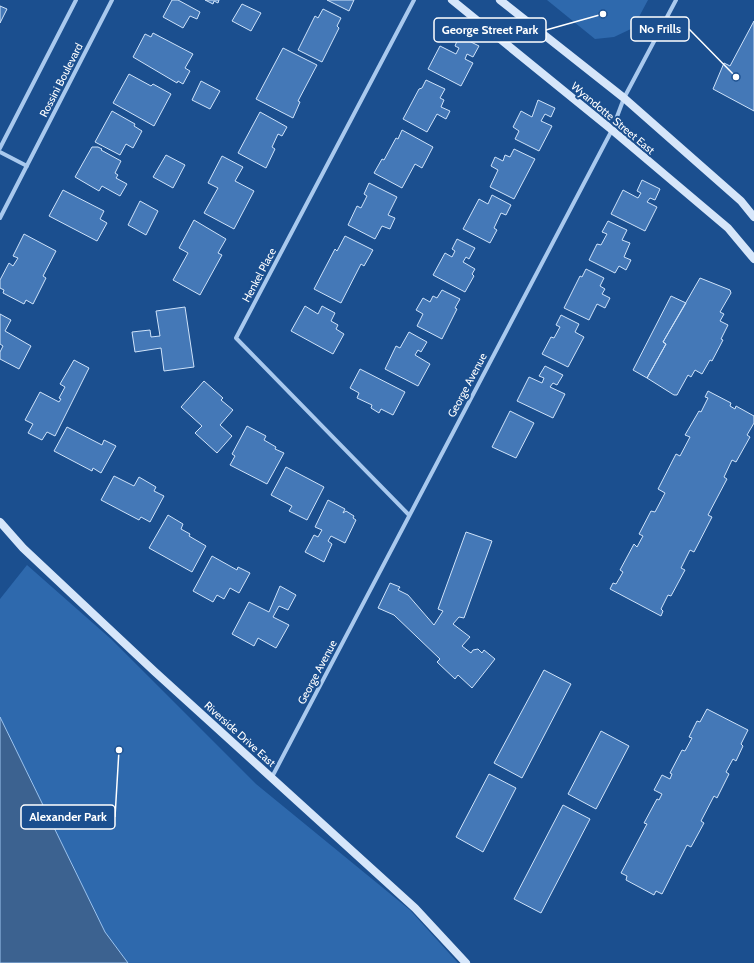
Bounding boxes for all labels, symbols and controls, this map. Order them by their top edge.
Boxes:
callout: No Frills [631,17,689,41]
callout: George Street Park [434,18,546,42]
text: No Frills [639,21,681,36]
text: George Street Park [442,22,538,37]
street label: Rossini Boulevard [36,41,86,119]
street label: Wyandotte Street East [568,79,658,157]
street label: Henkel Place [239,245,279,305]
street label: George Avenue [444,350,490,420]
street label: George Avenue [294,637,340,707]
street label: Riverside Drive East [201,698,279,770]
callout: Alexander Park [21,805,115,829]
text: Alexander Park [29,809,107,824]

